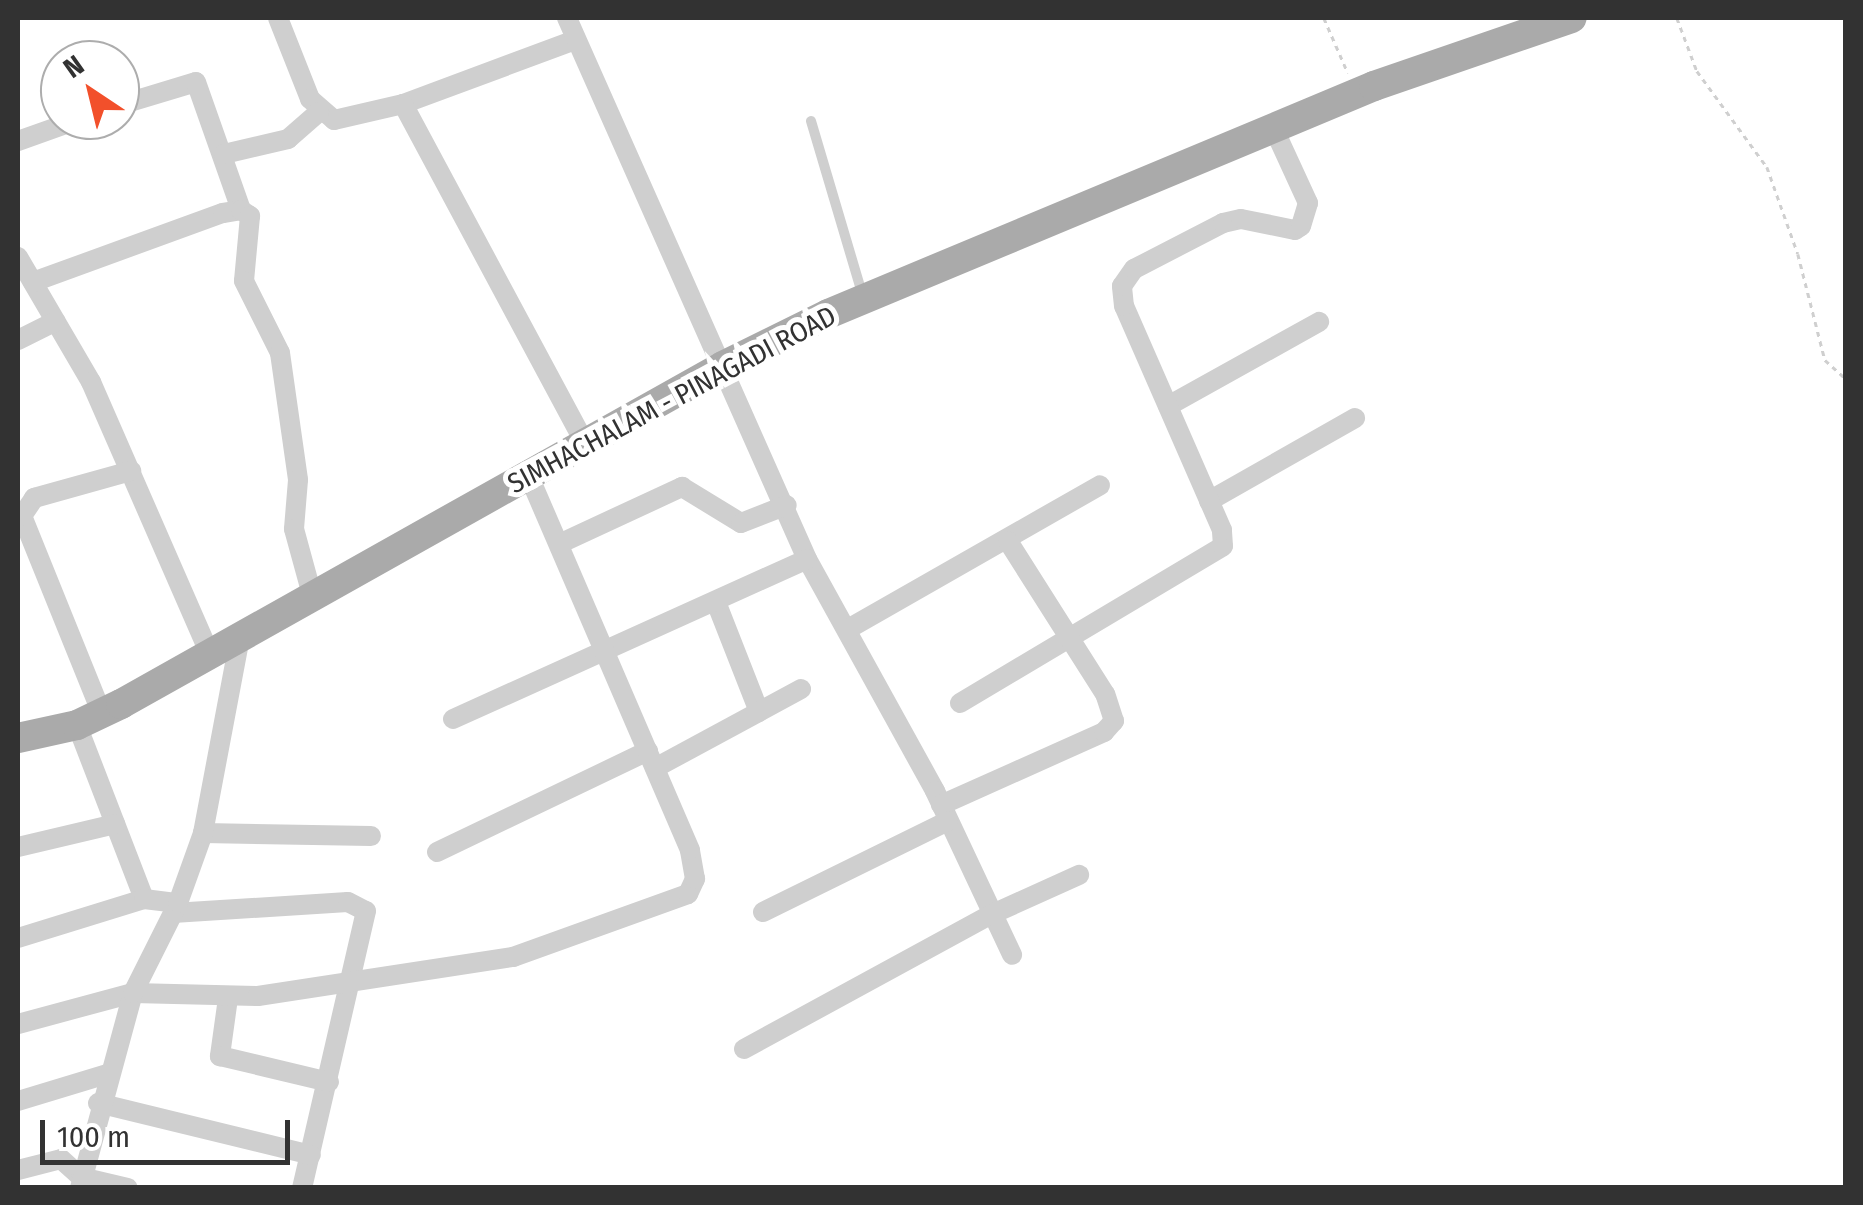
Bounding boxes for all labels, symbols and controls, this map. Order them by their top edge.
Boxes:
north arrow [40,40,140,140]
text: N [57,48,90,85]
street label: SIMHACHALAM - PINAGADI ROAD [502,299,842,501]
scale bar [45,1100,295,1162]
text: 100 m [57,1119,130,1155]

